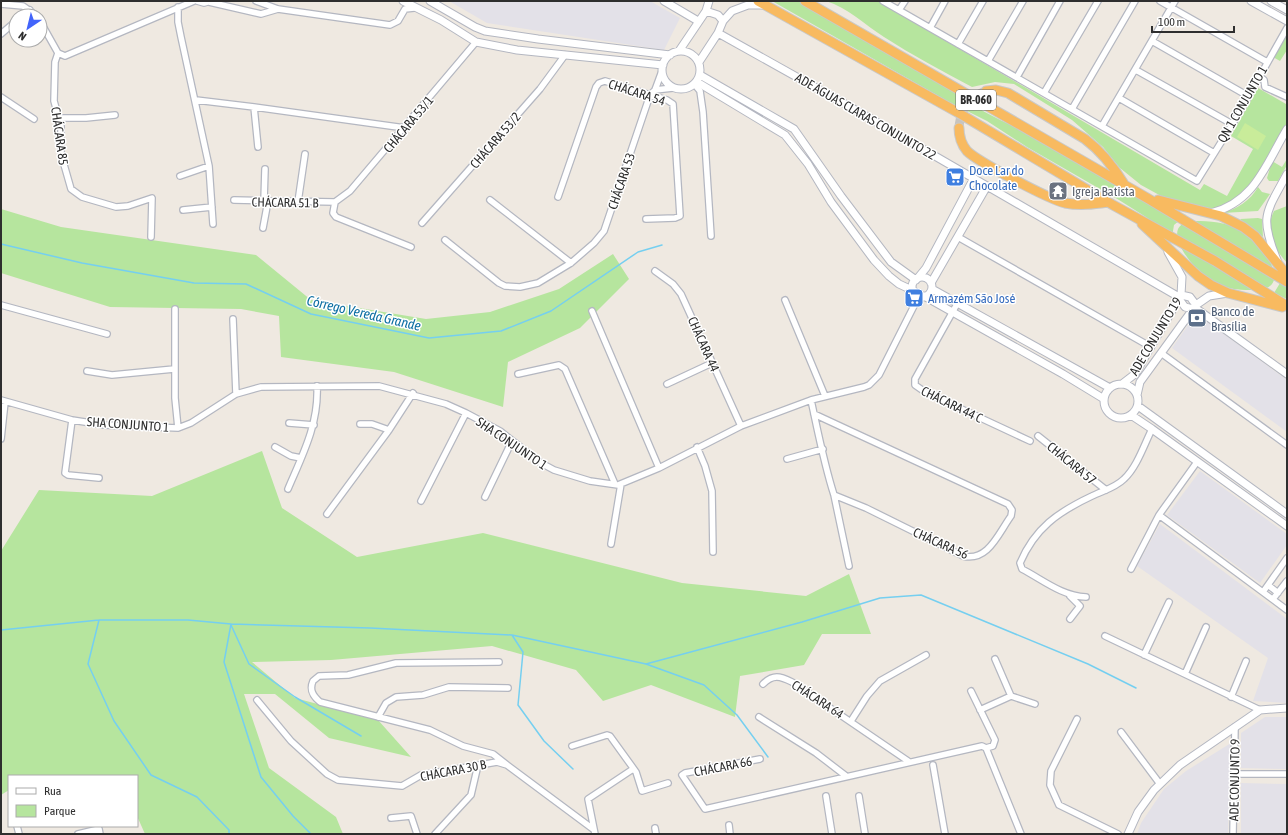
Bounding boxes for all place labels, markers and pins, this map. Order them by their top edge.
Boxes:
place label: Doce Lar do Chocolate [969,163,1024,193]
supermarket icon: Doce Lar do Chocolate [944,166,966,188]
temple icon: Igreja Batista [1047,180,1069,202]
place label: Igreja Batista [1072,184,1135,199]
supermarket icon: Armazém São José [903,287,925,309]
place label: Armazém São José [928,291,1015,306]
place label: Banco de Brasília [1211,304,1254,334]
bank icon: Banco de Brasília [1186,307,1208,329]

